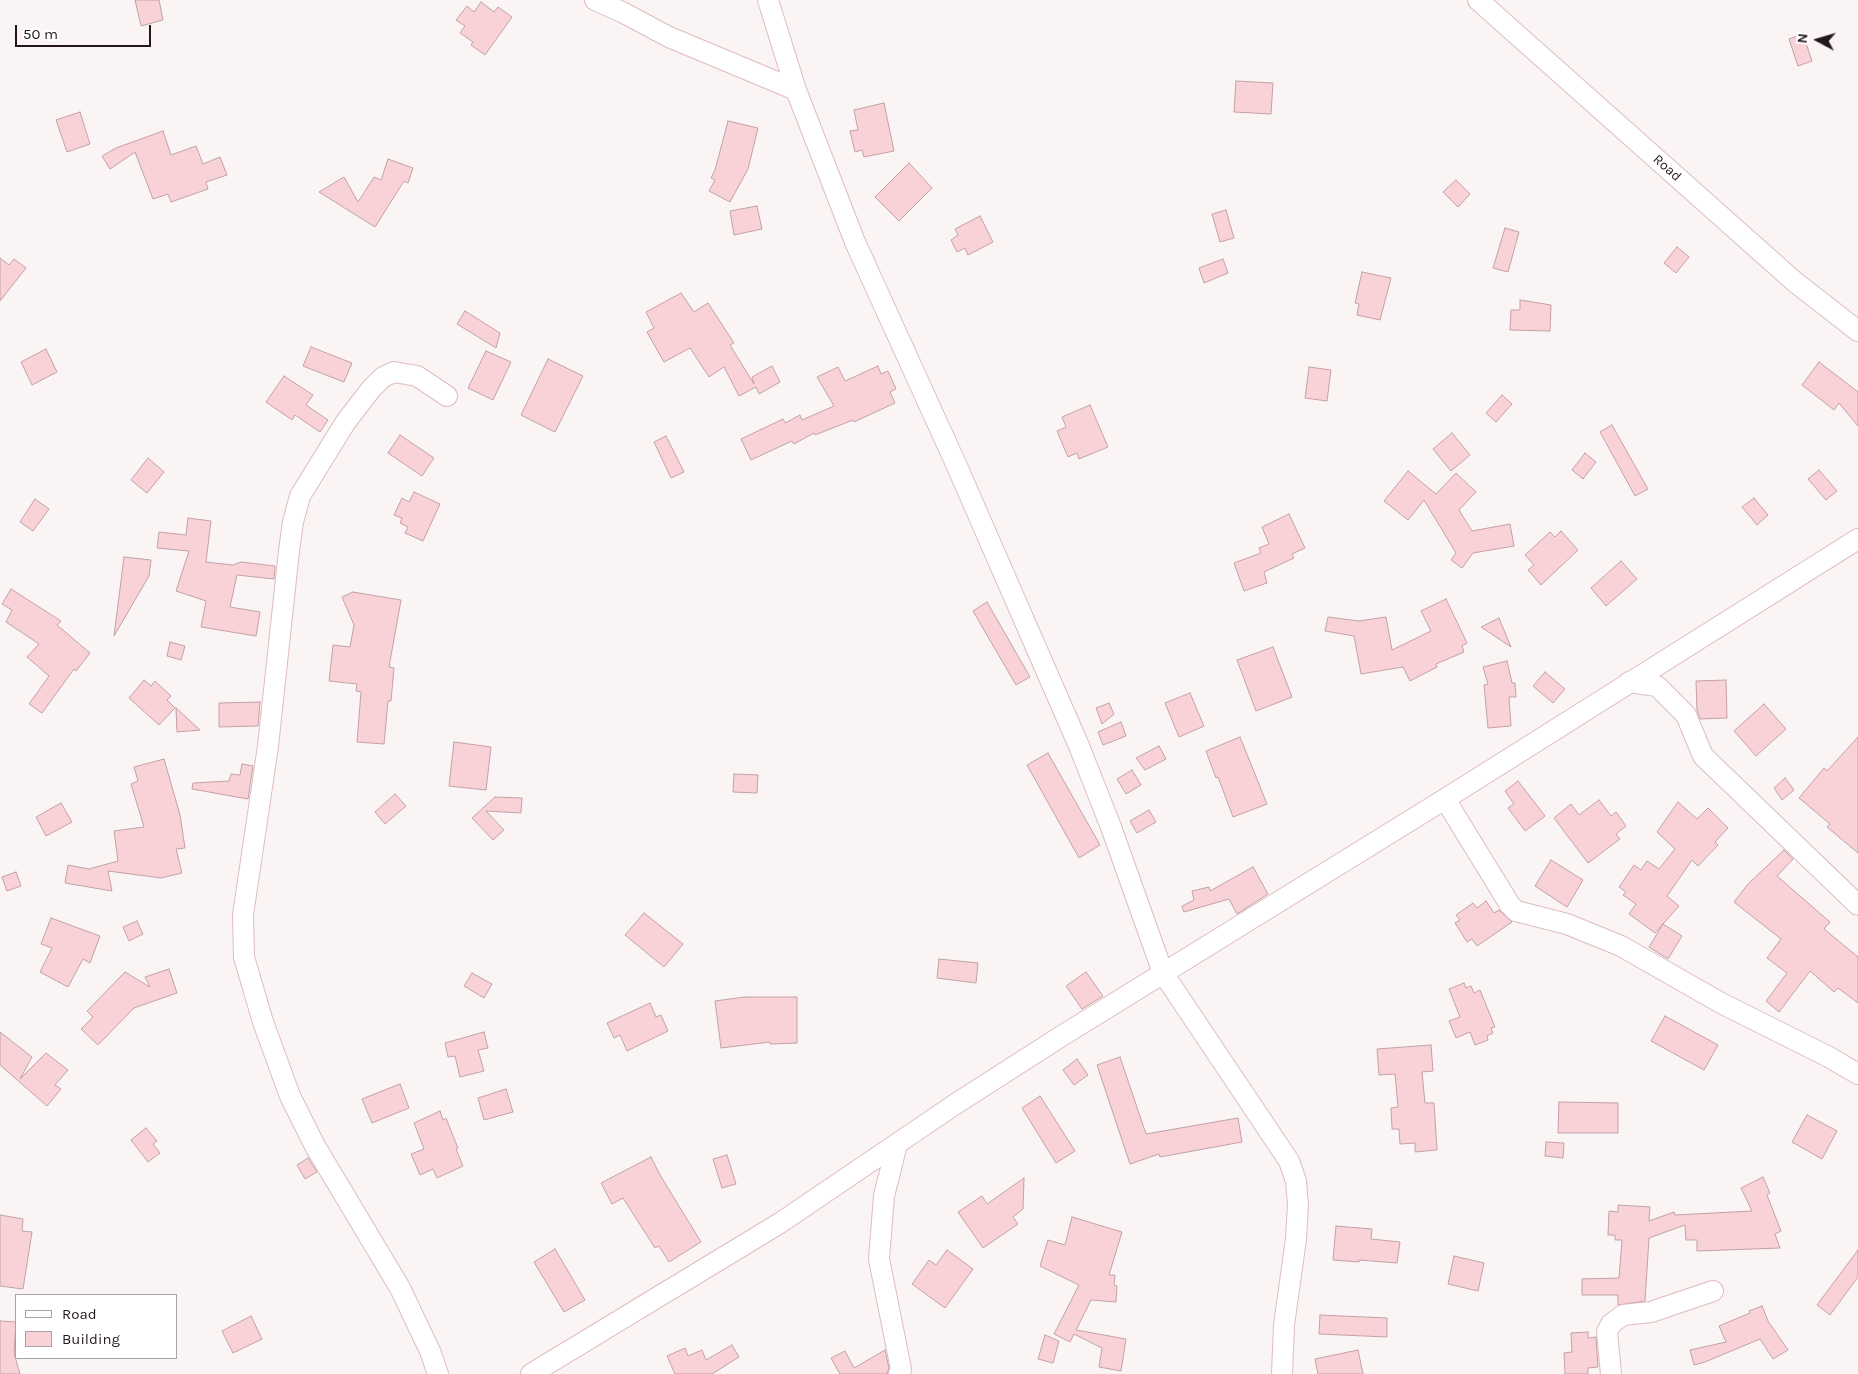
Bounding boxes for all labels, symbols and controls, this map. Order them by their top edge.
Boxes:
scale bar [18,15,154,47]
north arrow [1793,15,1843,65]
text: 50 m [23,25,58,43]
text: N [1794,33,1812,44]
street label: Road [1649,151,1685,185]
legend [15,1294,178,1359]
text: Road [62,1305,97,1323]
text: Building [62,1330,120,1348]

